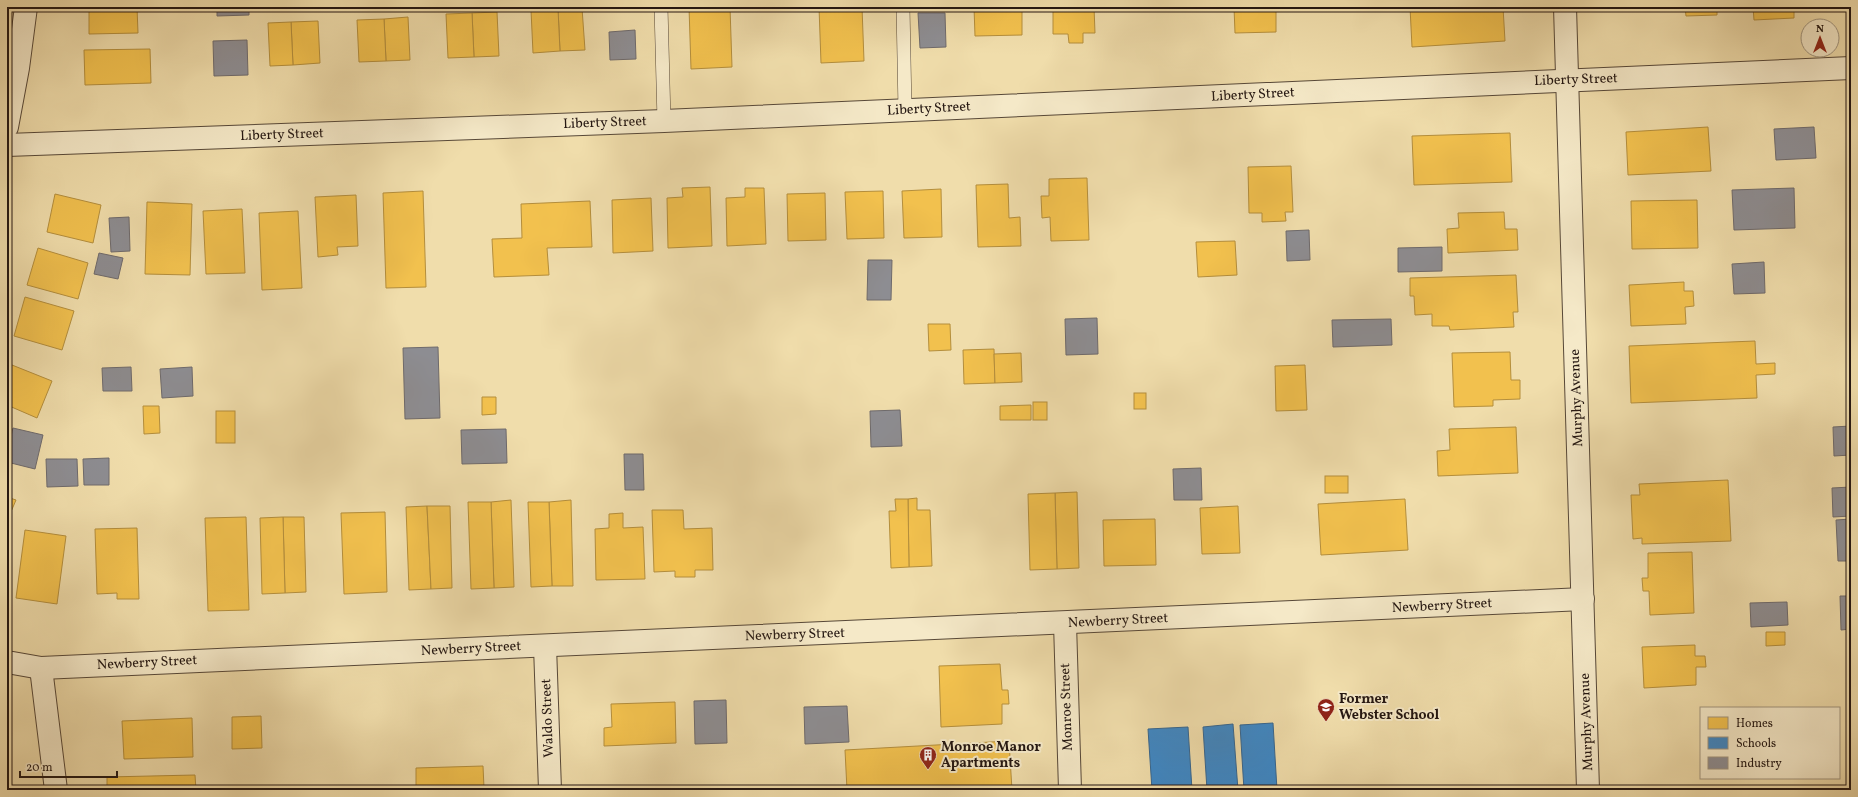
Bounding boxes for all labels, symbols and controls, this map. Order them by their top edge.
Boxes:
north arrow [1800,18,1840,58]
text: N [1816,22,1824,37]
street label: Liberty Street [1534,69,1618,91]
street label: Liberty Street [1211,83,1295,107]
street label: Liberty Street [887,97,971,121]
street label: Liberty Street [563,112,647,134]
street label: Liberty Street [240,124,324,146]
street label: Murphy Avenue [1566,348,1588,447]
street label: Newberry Street [1391,594,1493,618]
street label: Newberry Street [1067,609,1169,633]
street label: Newberry Street [744,624,846,646]
street label: Newberry Street [420,637,522,661]
street label: Newberry Street [96,651,198,675]
street label: Monroe Street [1056,663,1078,751]
street label: Murphy Avenue [1576,672,1598,771]
street label: Waldo Street [537,678,559,758]
place label: Former Webster School [1339,690,1440,725]
school or university icon: Former Webster School [1316,697,1336,722]
legend [1700,707,1840,779]
text: Homes [1736,716,1773,732]
text: Schools [1736,736,1776,752]
place label: Monroe Manor Apartments [941,738,1041,773]
building icon: Monroe Manor Apartments [918,745,938,770]
scale bar [20,753,117,779]
text: Industry [1736,756,1782,772]
text: 20 m [26,760,53,776]

